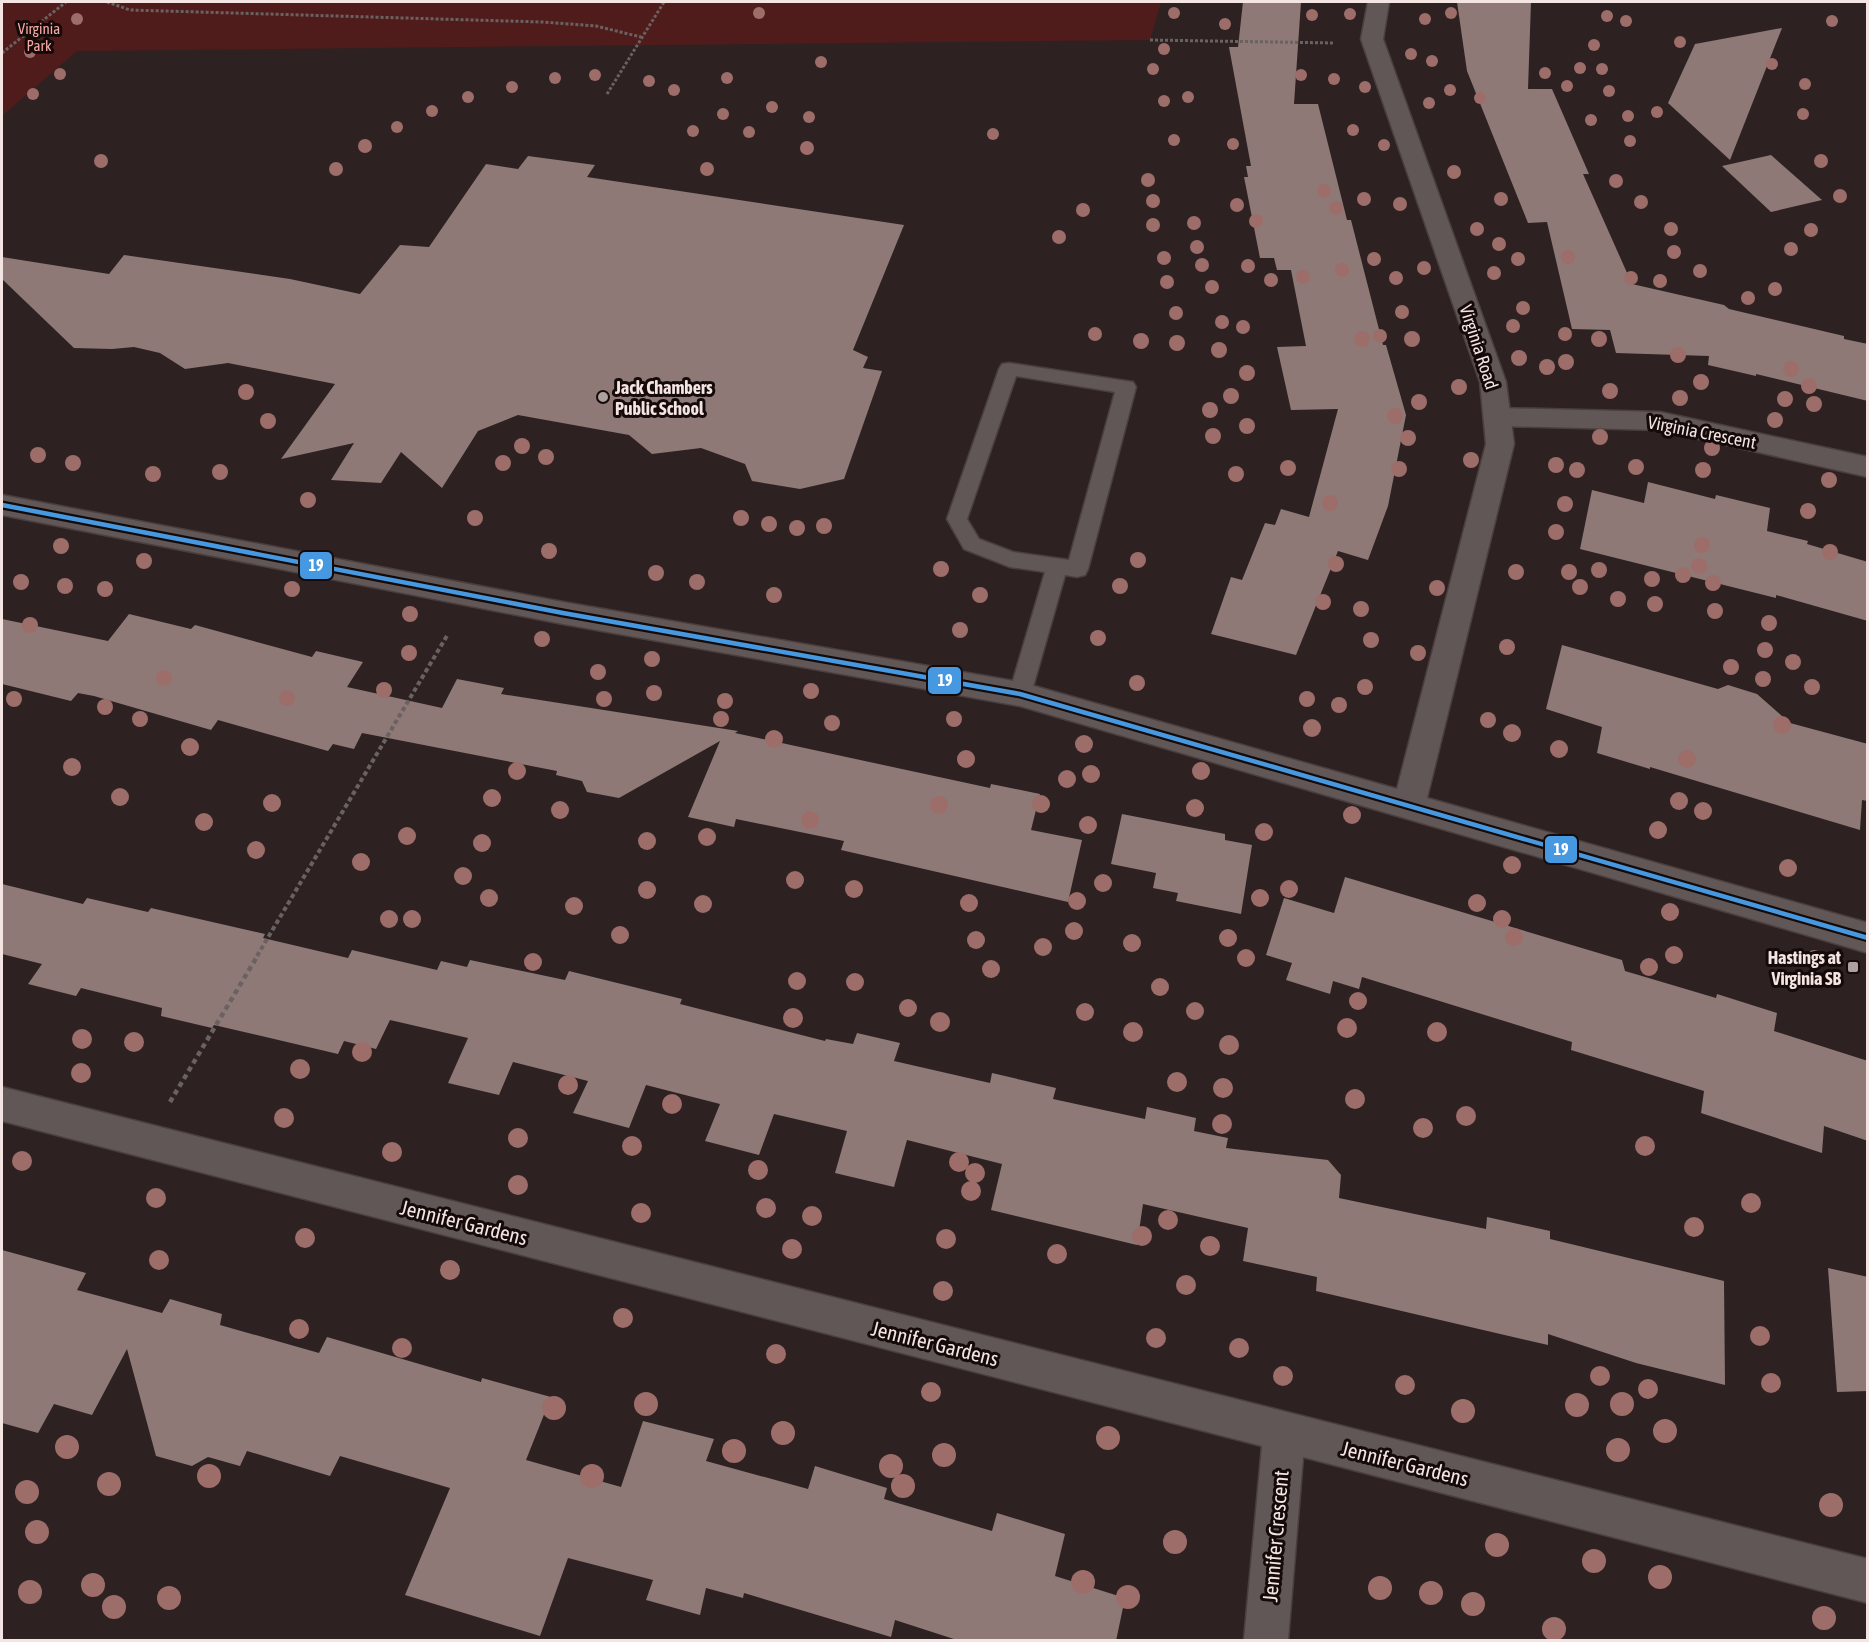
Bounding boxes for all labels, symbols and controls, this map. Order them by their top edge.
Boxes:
park label: Virginia Park [18,20,60,54]
street label: Virginia Road [1455,302,1503,392]
place label: Jack Chambers Public School [614,377,713,419]
marker: Jack Chambers Public School [596,390,610,404]
street label: Virginia Crescent [1646,411,1758,453]
line badge: 19 [299,551,333,580]
text: 19 [308,556,324,574]
line badge: 19 [927,666,962,695]
text: 19 [937,671,953,689]
line badge: 19 [1544,835,1578,864]
text: 19 [1553,840,1569,858]
place label: Hastings at Virginia SB [1768,947,1842,989]
marker: Hastings at Virginia SB [1846,960,1860,974]
street label: Jennifer Gardens [398,1195,530,1249]
street label: Jennifer Gardens [869,1316,1001,1370]
street label: Jennifer Gardens [1339,1436,1471,1490]
street label: Jennifer Crescent [1257,1469,1293,1603]

